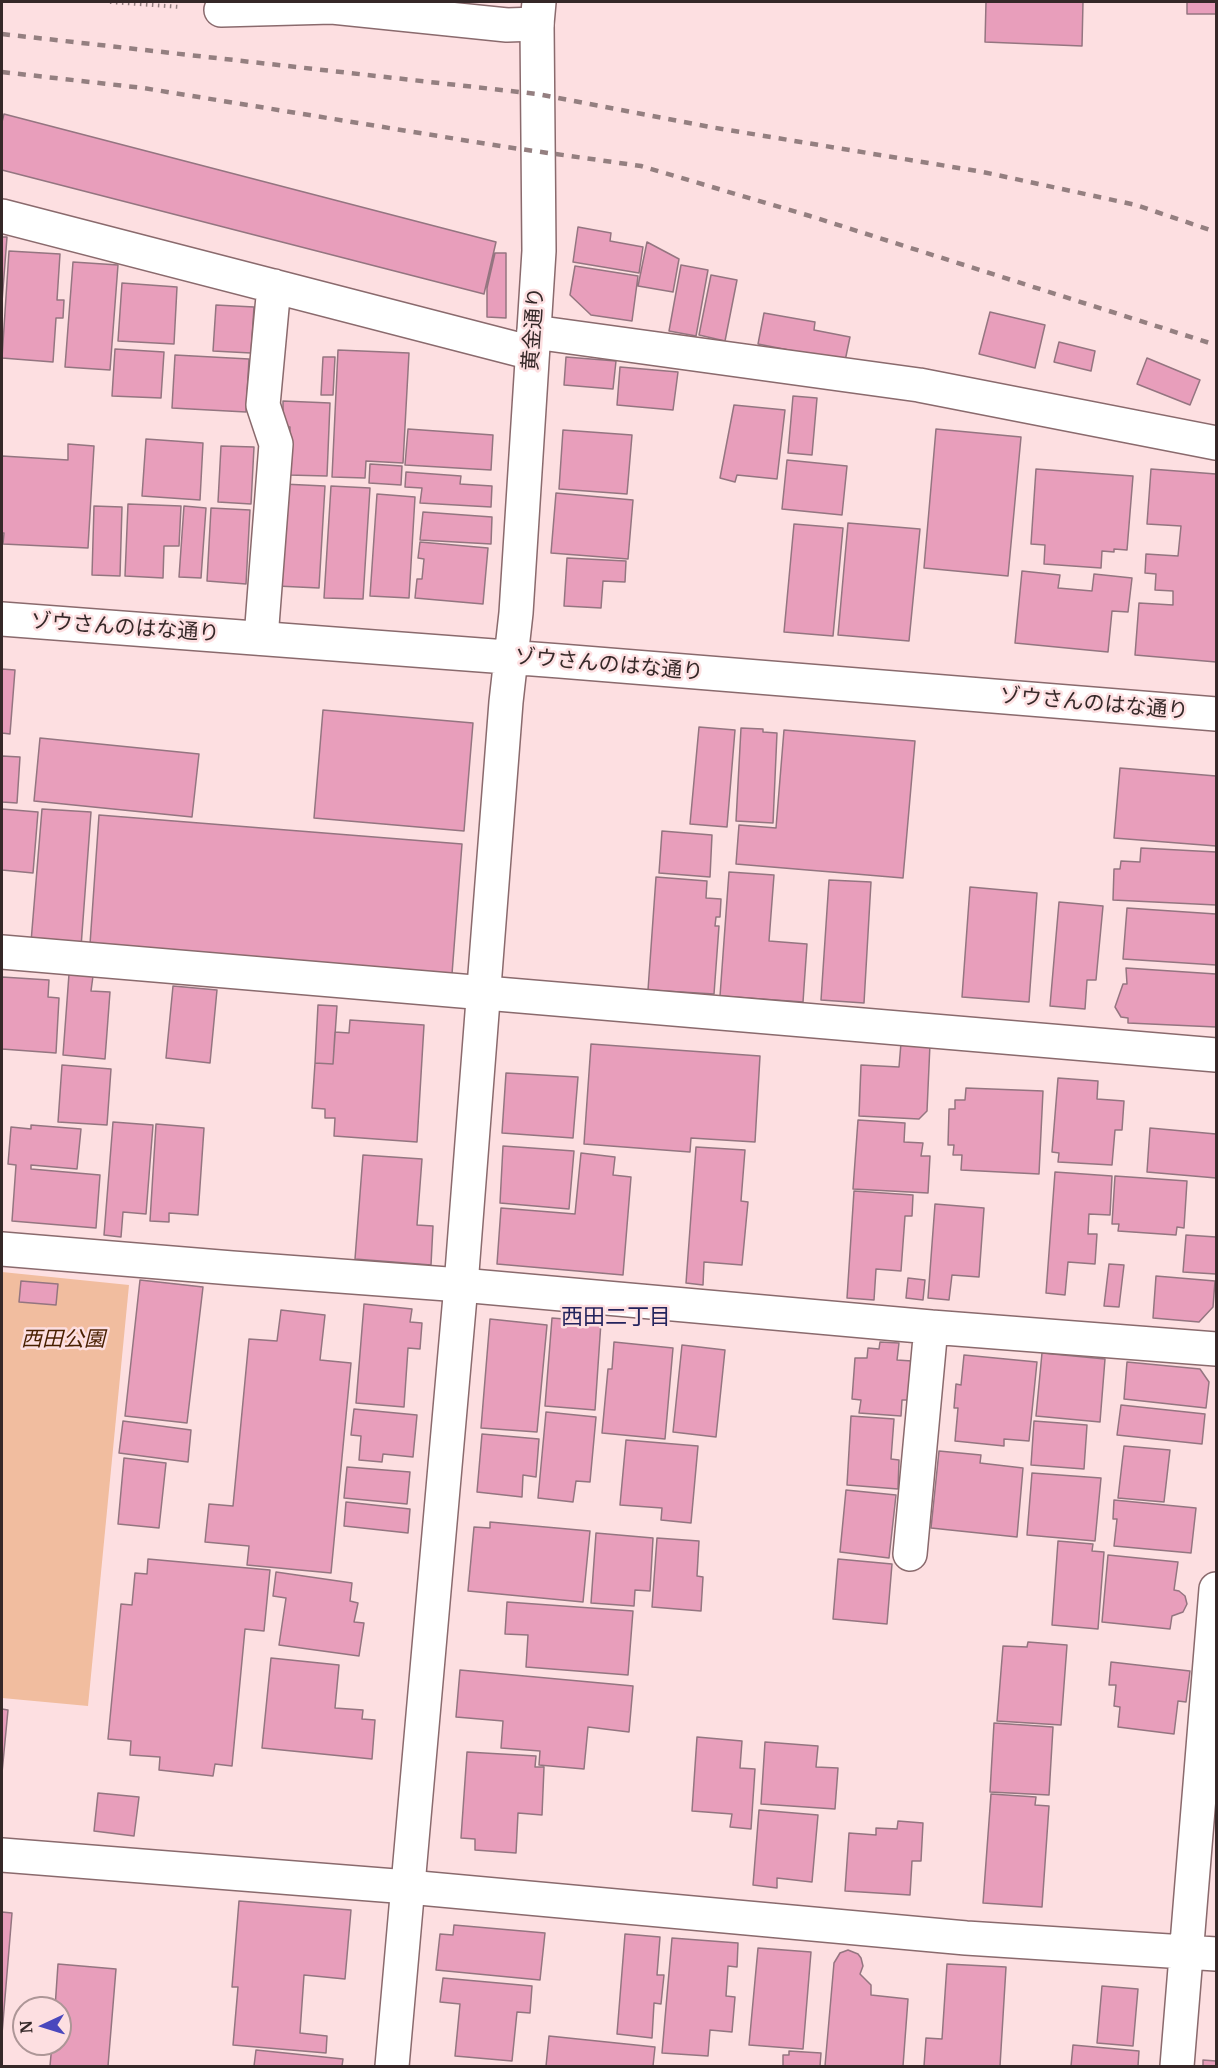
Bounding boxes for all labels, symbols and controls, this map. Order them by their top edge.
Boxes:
street label: 黄金通り [519,286,549,372]
street label: ゾウさんのはな通り [30,609,220,647]
street label: ゾウさんのはな通り [514,644,704,686]
street label: ゾウさんのはな通り [999,683,1189,725]
district label: 西田二丁目 [561,1305,671,1331]
park label: 西田公園 [21,1327,105,1353]
north arrow [12,1996,72,2056]
text: N [16,2020,36,2034]

